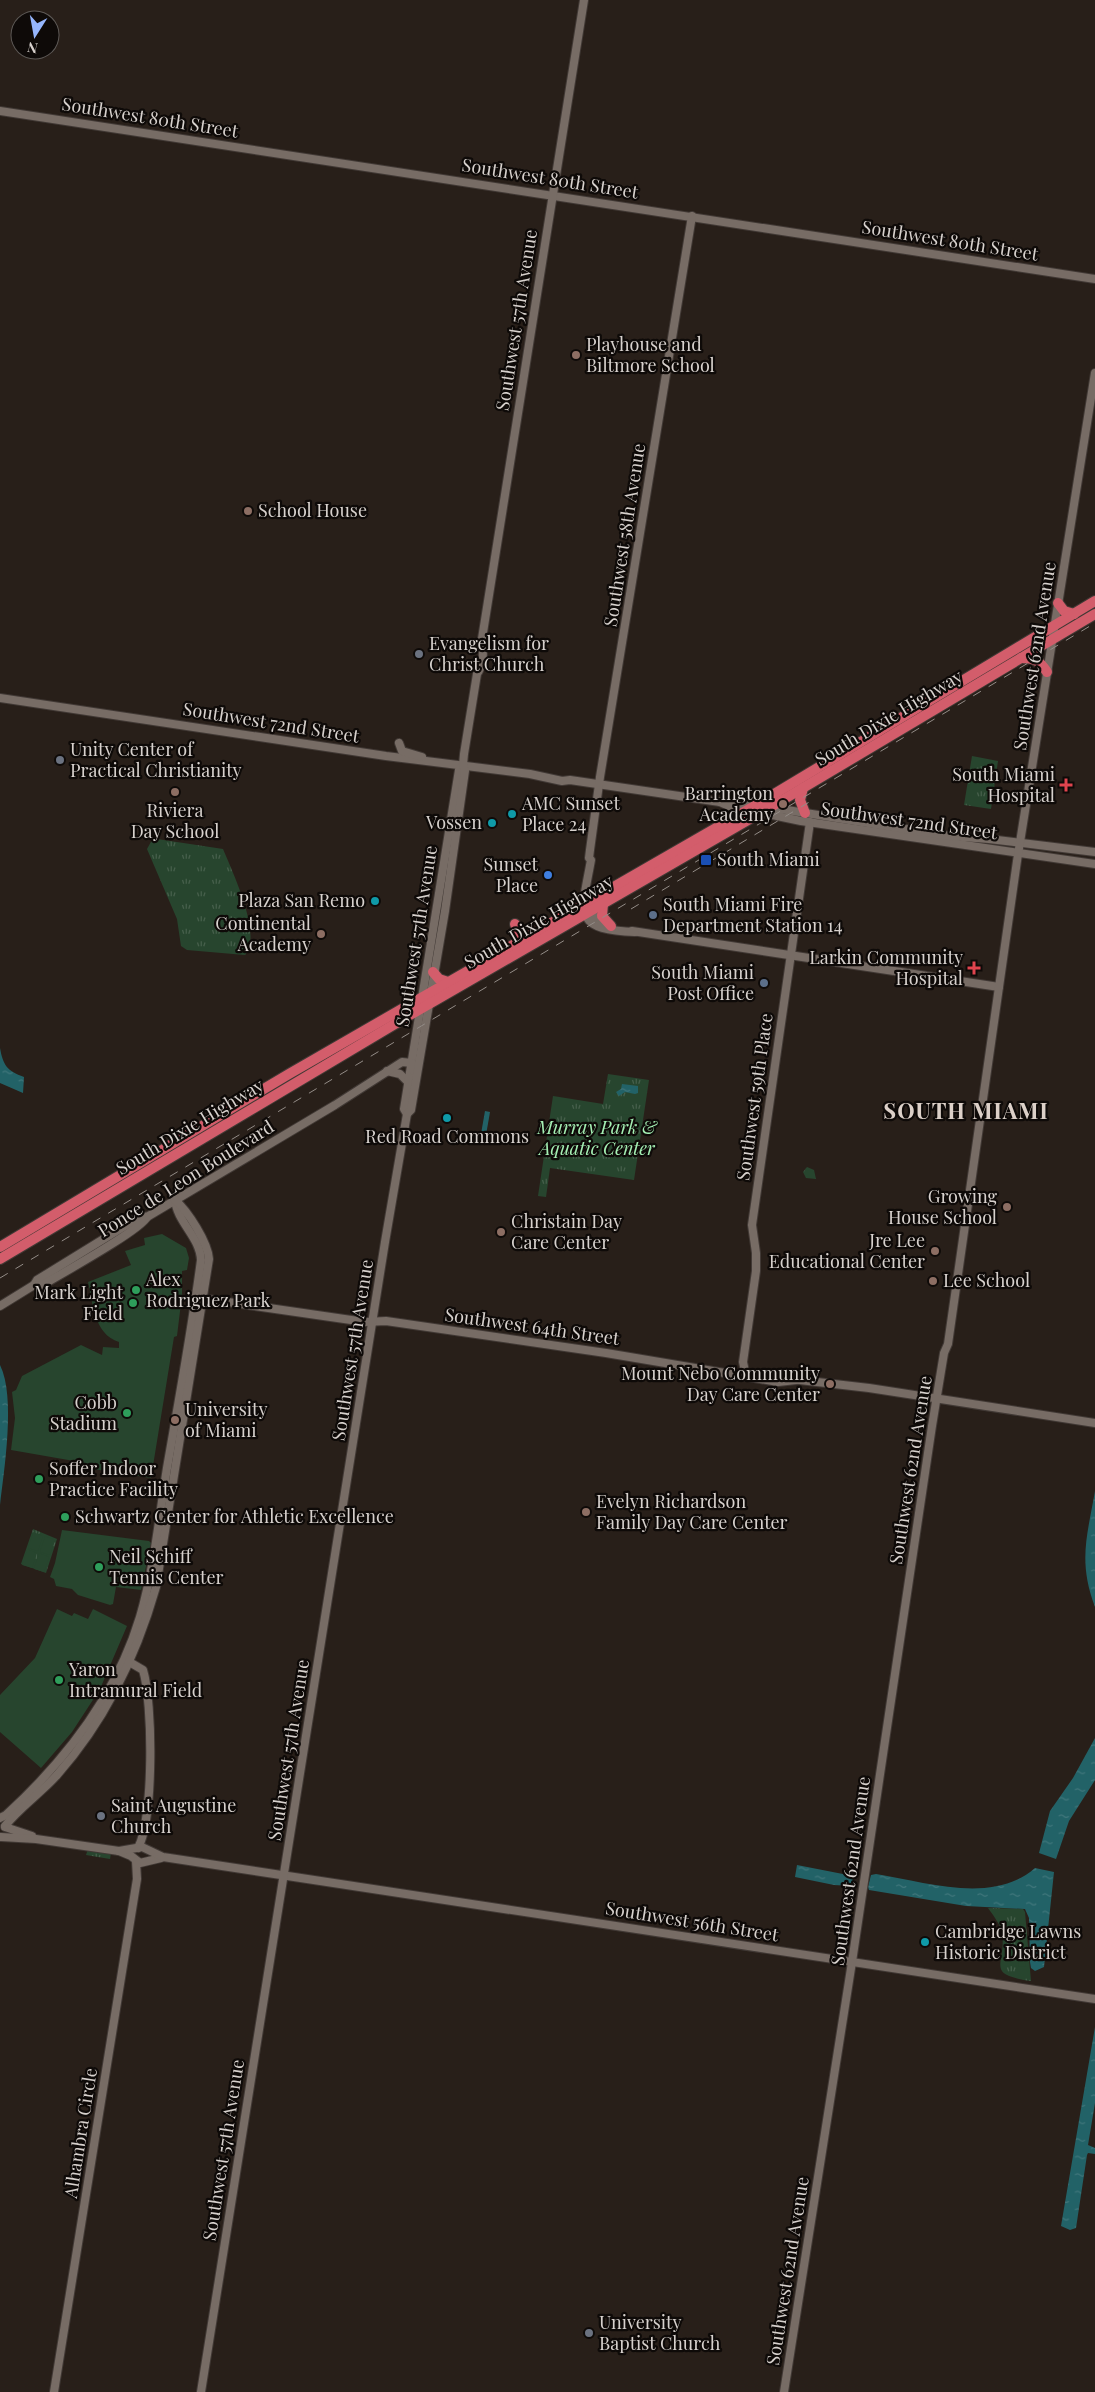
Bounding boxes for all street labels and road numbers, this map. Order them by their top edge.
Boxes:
street label: Southwest 80th Street [60,91,241,143]
street label: Southwest 80th Street [460,152,641,204]
street label: Southwest 80th Street [860,214,1041,266]
street label: Southwest 57th Avenue [490,227,542,412]
street label: Southwest 58th Avenue [598,441,650,628]
street label: Southwest 62nd Avenue [1007,560,1061,752]
street label: South Dixie Highway [810,663,967,771]
street label: Southwest 72nd Street [181,696,362,748]
street label: Southwest 72nd Street [819,796,1000,844]
street label: Southwest 57th Avenue [390,843,442,1028]
street label: South Dixie Highway [460,869,617,974]
street label: Southwest 59th Place [730,1012,778,1182]
street label: South Dixie Highway [111,1072,268,1180]
street label: Ponce de Leon Boulevard [93,1114,279,1242]
street label: Southwest 57th Avenue [326,1257,378,1442]
street label: Southwest 64th Street [443,1302,622,1350]
street label: Southwest 62nd Avenue [883,1374,937,1566]
street label: Southwest 57th Avenue [262,1657,314,1842]
street label: Southwest 62nd Avenue [825,1775,875,1967]
street label: Southwest 56th Street [604,1895,781,1947]
street label: Southwest 57th Avenue [197,2057,249,2242]
street label: Alhambra Circle [58,2066,102,2201]
street label: Southwest 62nd Avenue [760,2175,814,2367]

